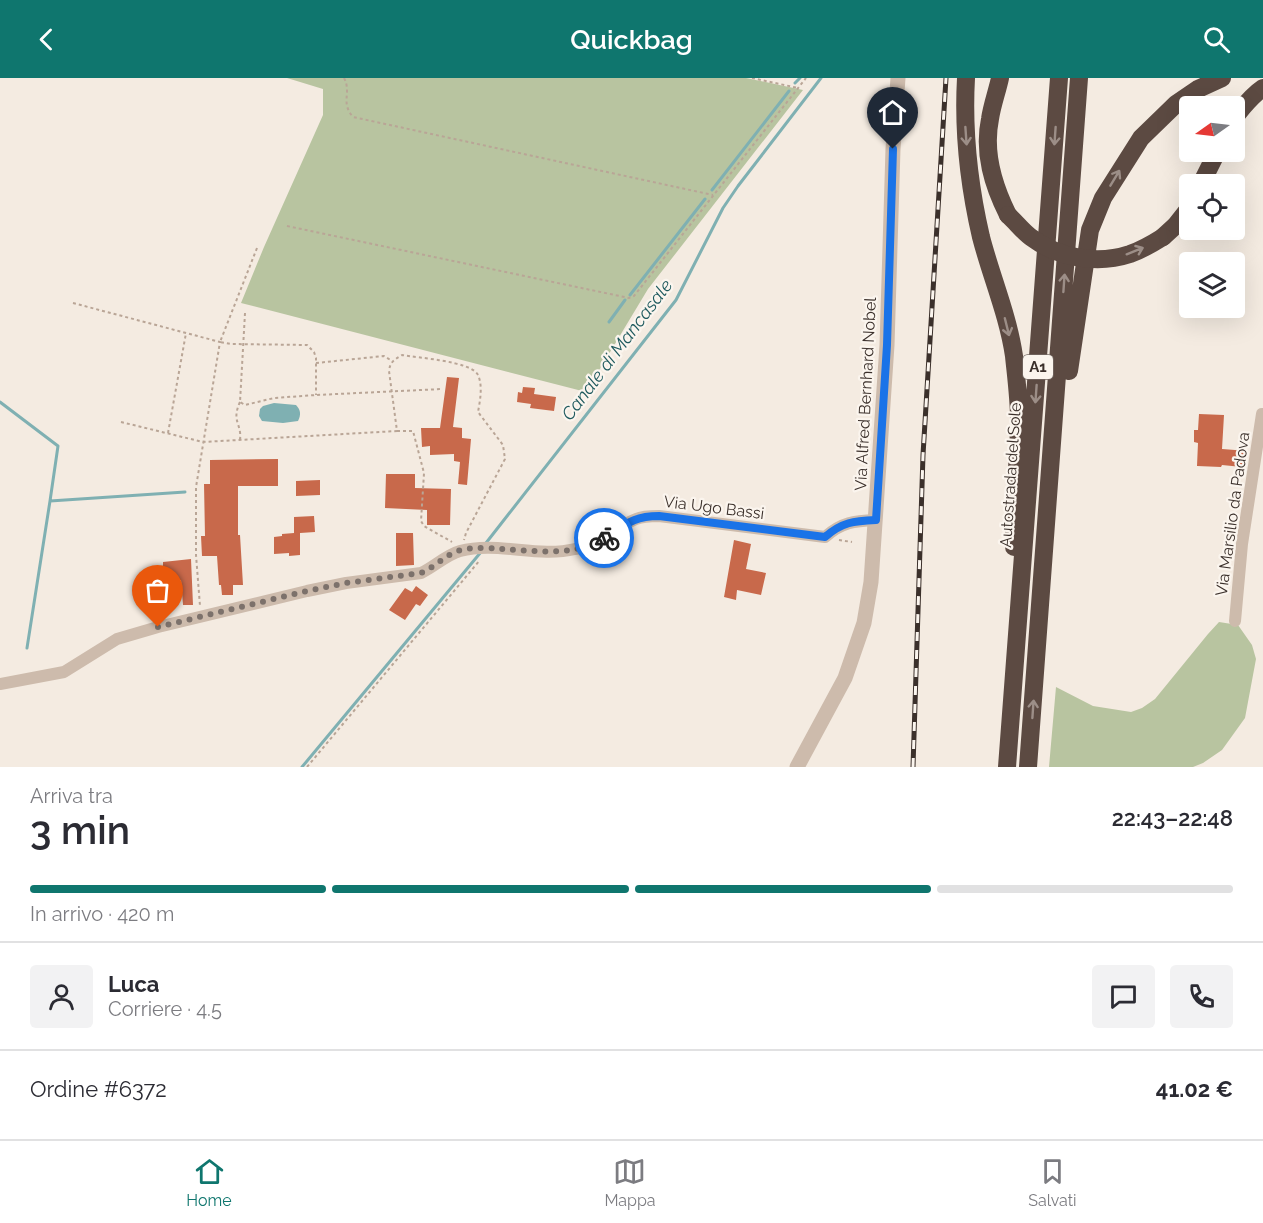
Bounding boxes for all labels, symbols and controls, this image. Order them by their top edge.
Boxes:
icon: back [30,23,63,56]
icon: search [1200,23,1233,56]
text: Quickbag [570,24,693,55]
pin [867,87,918,149]
icon: home [876,96,909,129]
north arrow [1179,96,1245,162]
map controls [1179,96,1245,318]
one-way arrow [961,126,972,146]
one-way arrow [1049,126,1060,146]
one-way arrow [1109,170,1121,187]
button: locate [1179,174,1245,240]
one-way arrow [1126,245,1144,256]
button: layers [1179,252,1245,318]
one-way arrow [1059,274,1070,294]
water label: Canale di Mancasale [557,275,677,424]
street label: Via Alfred Bernhard Nobel [851,296,880,491]
one-way arrow [1001,317,1013,336]
road number: A1 [1023,355,1053,379]
one-way arrow [1030,383,1041,403]
street label: Autostrada del Sole [996,402,1025,548]
street label: Via Marsilio da Padova [1212,431,1253,597]
street label: Via Ugo Bassi [663,492,765,523]
courier [574,508,634,568]
icon: bike [588,522,621,555]
pin [132,565,183,627]
icon: bag [141,574,174,607]
one-way arrow [1028,699,1039,719]
text: Arriva tra [30,784,113,808]
text: 22:43–22:48 [1112,805,1233,831]
text: 3 min [30,807,130,853]
text: In arrivo · 420 m [30,902,174,926]
button: person [30,965,93,1028]
button: chat [1092,965,1155,1028]
button: phone [1170,965,1233,1028]
text: Luca [108,971,159,997]
text: Corriere · 4.5 [108,997,222,1021]
text: Ordine #6372 [30,1076,167,1102]
text: 41.02 € [1156,1076,1233,1102]
tab: Home [186,1155,232,1210]
tab: Mappa [604,1155,656,1210]
tab: Salvati [1028,1155,1077,1210]

